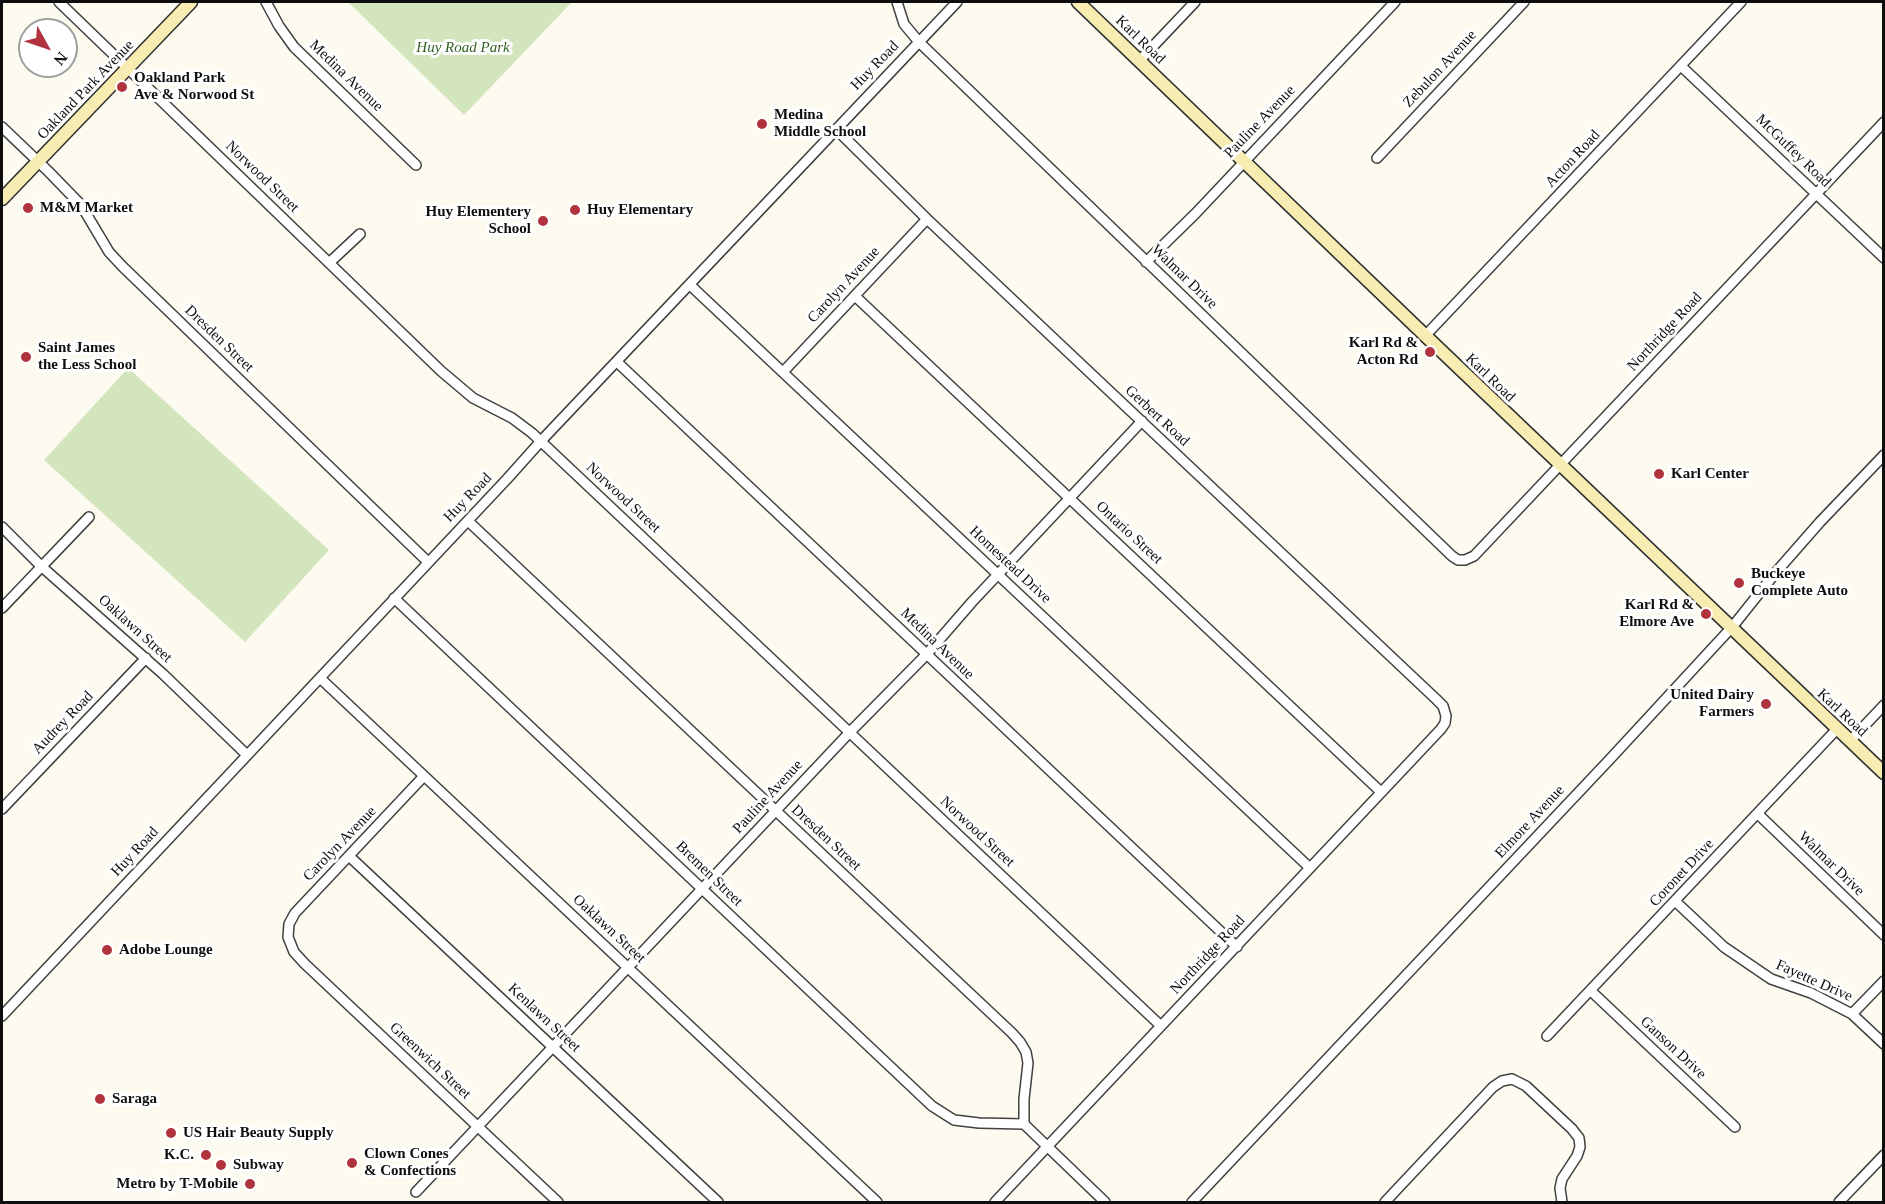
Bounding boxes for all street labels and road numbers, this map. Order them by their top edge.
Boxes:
street label: Karl Road [1111,12,1169,68]
street label: Zebulon Avenue [1400,27,1480,111]
street label: Medina Avenue [306,36,386,116]
street label: Oakland Park Avenue [34,37,138,143]
street label: Huy Road [847,38,903,94]
street label: Pauline Avenue [1221,82,1299,162]
street label: McGuffey Road [1752,111,1834,191]
street label: Acton Road [1542,127,1604,191]
street label: Norwood Street [221,137,303,217]
street label: Walmar Drive [1147,241,1221,313]
street label: Carolyn Avenue [804,243,884,327]
street label: Northridge Road [1624,289,1706,375]
street label: Dresden Street [181,302,257,376]
street label: Karl Road [1461,350,1519,406]
street label: Gerbert Road [1121,382,1193,450]
street label: Norwood Street [582,459,664,537]
street label: Huy Road [440,470,496,526]
street label: Ontario Street [1092,498,1166,568]
street label: Homestead Drive [965,522,1055,608]
street label: Oaklawn Street [94,591,176,667]
street label: Medina Avenue [897,604,977,684]
street label: Karl Road [1813,685,1871,741]
street label: Audrey Road [29,688,97,758]
street label: Pauline Avenue [729,756,807,838]
street label: Elmore Avenue [1492,782,1568,862]
street label: Norwood Street [936,793,1018,871]
street label: Dresden Street [787,801,865,875]
street label: Carolyn Avenue [300,803,380,885]
street label: Huy Road [108,823,162,881]
street label: Walmar Drive [1794,828,1868,900]
street label: Coronet Drive [1646,835,1718,911]
street label: Bremen Street [672,838,746,910]
street label: Oaklawn Street [569,891,649,967]
street label: Northridge Road [1167,912,1249,998]
street label: Fayette Drive [1773,956,1855,1006]
street label: Kenlawn Street [504,980,584,1056]
street label: Ganson Drive [1636,1013,1710,1083]
street label: Greenwich Street [386,1019,474,1103]

